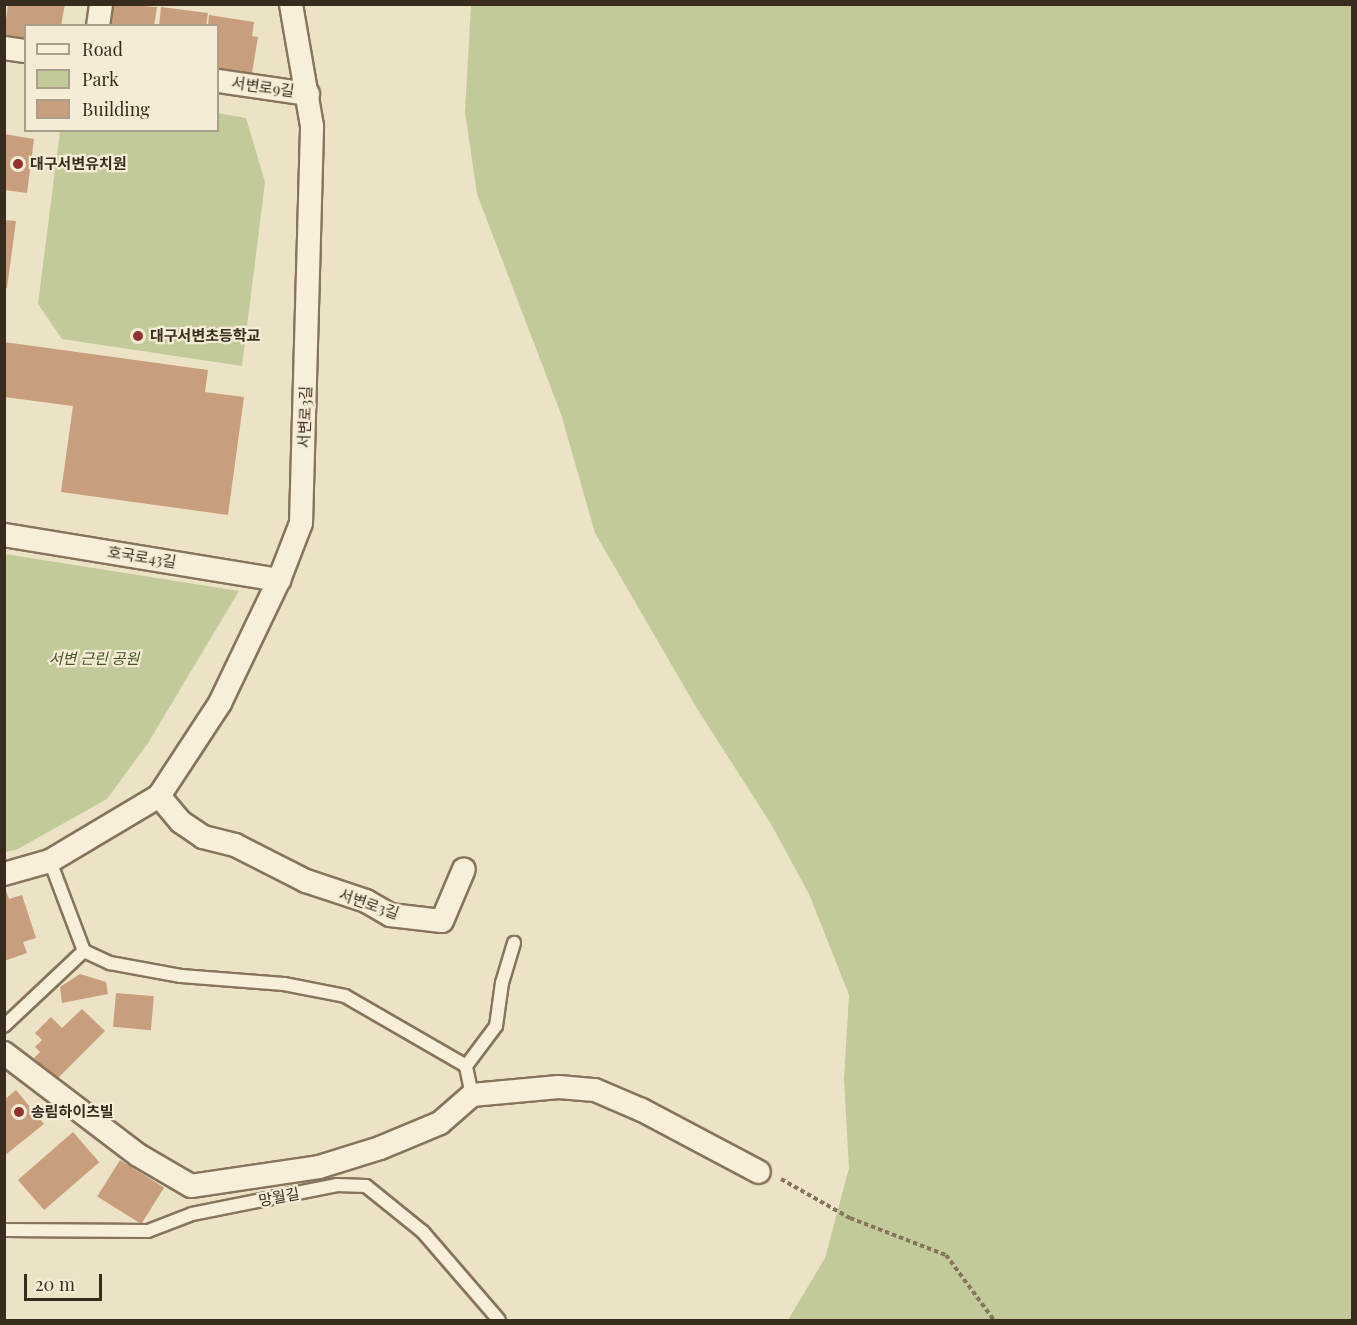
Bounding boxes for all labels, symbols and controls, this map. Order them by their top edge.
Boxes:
legend [24,24,219,132]
text: Road [82,37,123,61]
text: Park [82,67,119,91]
street label: 서변로9길 [231,74,295,100]
text: Building [82,97,150,121]
place label: 대구서변유치원 [30,155,127,173]
marker: 대구서변유치원 [11,157,25,171]
place label: 대구서변초등학교 [150,327,260,345]
marker: 대구서변초등학교 [131,329,145,343]
street label: 서변로3길 [295,386,315,448]
street label: 호국로43길 [106,543,178,571]
park label: 서변 근린 공원 [49,650,139,668]
street label: 서변로3길 [337,885,401,923]
place label: 송림하이츠빌 [31,1103,114,1121]
marker: 송림하이츠빌 [12,1105,26,1119]
street label: 망월길 [257,1184,301,1210]
scale bar [27,1262,105,1300]
text: 20 m [35,1272,75,1296]

